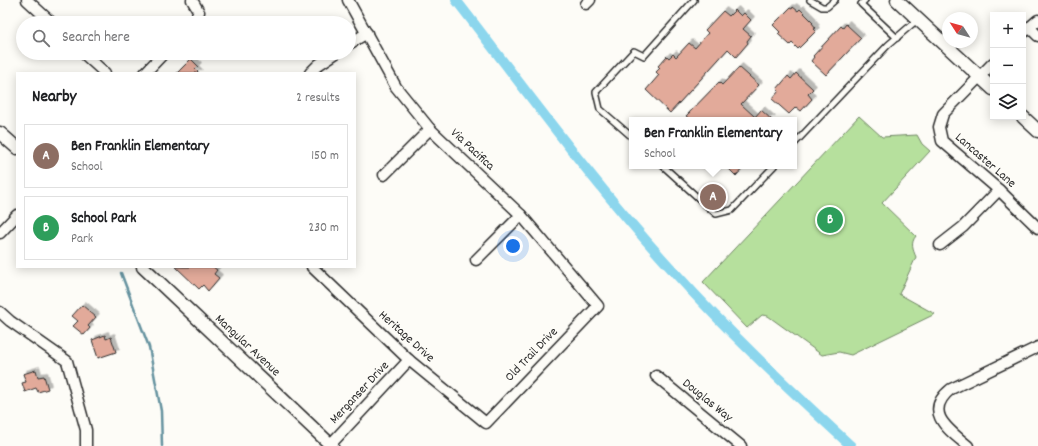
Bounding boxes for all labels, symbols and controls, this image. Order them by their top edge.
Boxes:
north arrow [942,12,978,48]
map controls [990,12,1026,120]
button: + [990,12,1026,48]
search box [16,16,356,60]
icon: search [30,27,52,49]
text: Search here [62,27,130,49]
button: − [990,48,1026,84]
button: layers [990,84,1026,120]
text: Nearby [32,86,76,110]
text: 2 results [296,89,340,108]
popup [629,117,797,169]
text: Ben Franklin Elementary [644,123,782,145]
street label: Via Pacifica [446,124,499,176]
street label: Lancaster Lane [950,129,1020,193]
text: Ben Franklin Elementary [71,136,209,158]
text: School [644,145,676,164]
text: A [42,147,50,166]
text: 150 m [311,147,339,166]
text: School [71,158,103,177]
pin: A [700,182,726,212]
pin: B [817,205,843,235]
text: School Park [71,208,136,230]
text: B [43,219,49,238]
text: 230 m [309,219,339,238]
text: Park [71,230,93,249]
your location [503,236,523,256]
street label: Heritage Drive [374,307,439,368]
street label: Mangular Avenue [210,311,284,382]
street label: Old Trail Drive [501,323,563,387]
street label: Merganser Drive [326,357,394,429]
street label: Douglas Way [678,375,737,428]

